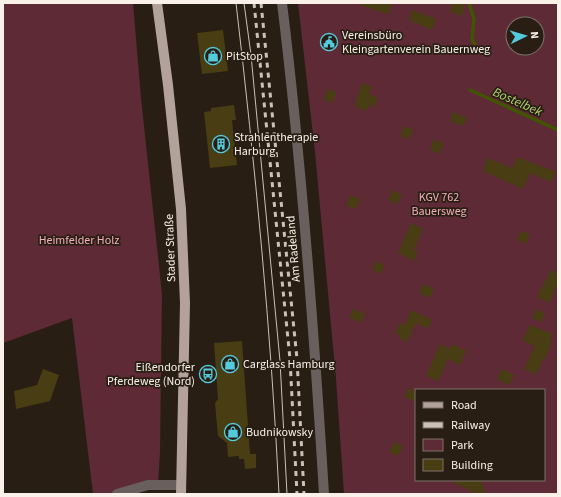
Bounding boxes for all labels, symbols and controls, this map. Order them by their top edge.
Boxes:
north arrow [505,16,545,56]
place label: Vereinsbüro Kleingartenverein Bauernweg [342,27,490,58]
text: N [527,31,542,39]
public building icon: Vereinsbüro Kleingartenverein Bauernweg [319,32,339,52]
shop icon: PitStop [203,46,223,66]
place label: PitStop [226,48,263,65]
water label: Bostelbek [490,83,546,121]
place label: Strahlentherapie Harburg [234,129,318,160]
building icon: Strahlentherapie Harburg [211,134,231,154]
park label: KGV 762 Bauersweg [411,189,467,220]
street label: Stader Straße [161,214,180,282]
street label: Am Radeland [282,215,305,283]
park label: Heimfelder Holz [39,232,119,249]
shop icon: Carglass Hamburg [220,354,240,374]
place label: Carglass Hamburg [243,356,335,373]
place label: Eißendorfer Pferdeweg (Nord) [107,359,196,390]
bus stop icon: Eißendorfer Pferdeweg (Nord) [198,364,218,384]
legend [415,389,545,481]
text: Road [451,397,477,414]
text: Railway [451,417,490,434]
shop icon: Budnikowsky [223,422,243,442]
place label: Budnikowsky [246,424,314,441]
text: Park [451,437,473,454]
text: Building [451,457,493,474]

